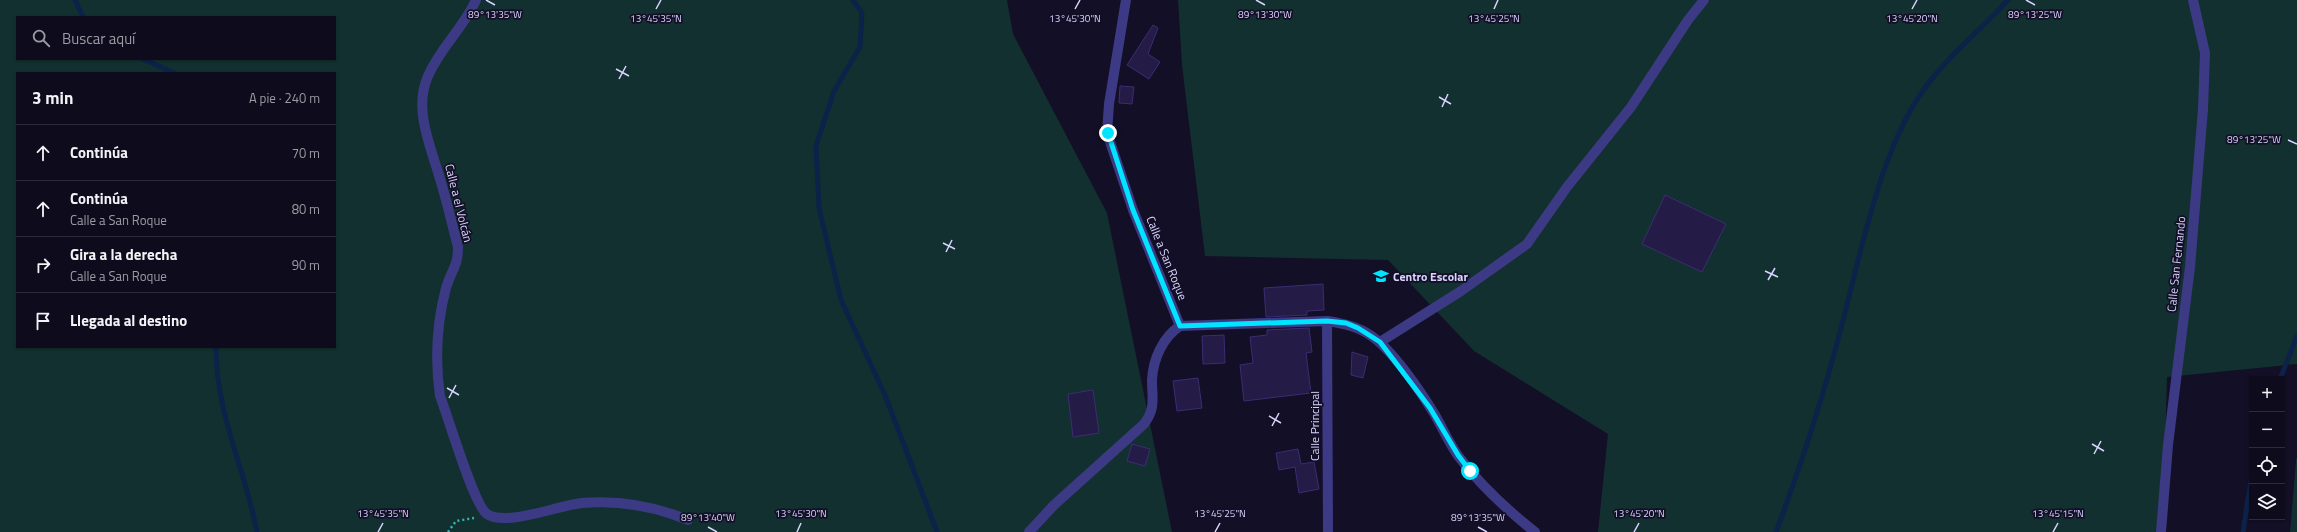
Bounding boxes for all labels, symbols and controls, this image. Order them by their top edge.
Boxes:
text: 89°13'35"W [468,7,522,22]
text: 89°13'30"W [1238,7,1292,22]
text: 89°13'25"W [2008,7,2062,22]
text: 13°45'35"N [630,11,682,26]
text: 13°45'30"N [1049,11,1101,26]
text: 13°45'25"N [1468,11,1520,26]
text: 13°45'20"N [1886,11,1938,26]
search box [16,16,336,60]
icon: search [30,27,52,49]
text: Buscar aquí [62,27,135,50]
text: 3 min [32,85,73,111]
text: A pie · 240 m [249,88,320,108]
route end [1099,124,1117,142]
text: 89°13'25"W [2227,132,2281,147]
text: Continúa [70,141,128,164]
icon: ahead [32,142,54,164]
text: 70 m [292,143,320,163]
street label: Calle a el Volcán [440,162,478,244]
text: Continúa [70,187,128,210]
icon: ahead [32,198,54,220]
text: 80 m [292,199,320,219]
text: Calle a San Roque [70,210,167,230]
street label: Calle a San Roque [1141,213,1193,303]
street label: Calle San Fernando [2162,215,2190,313]
text: Gira a la derecha [70,243,177,266]
icon: right [32,254,54,276]
text: 90 m [292,255,320,275]
text: Calle a San Roque [70,266,167,286]
school or university icon: Centro Escolar [1372,267,1390,285]
place label: Centro Escolar [1393,267,1468,286]
text: Llegada al destino [70,309,187,332]
icon: arrive [32,310,54,332]
map controls [2249,376,2285,520]
button: + [2249,376,2285,412]
street label: Calle Principal [1305,391,1324,461]
button: − [2249,412,2285,448]
button: locate [2249,448,2285,484]
route start [1461,462,1479,480]
button: layers [2249,484,2285,520]
text: 13°45'35"N [357,506,409,521]
text: 13°45'30"N [775,506,827,521]
text: 13°45'25"N [1194,506,1246,521]
text: 13°45'20"N [1613,506,1665,521]
text: 13°45'15"N [2032,506,2084,521]
text: 89°13'40"W [681,510,735,525]
text: 89°13'35"W [1451,510,1505,525]

